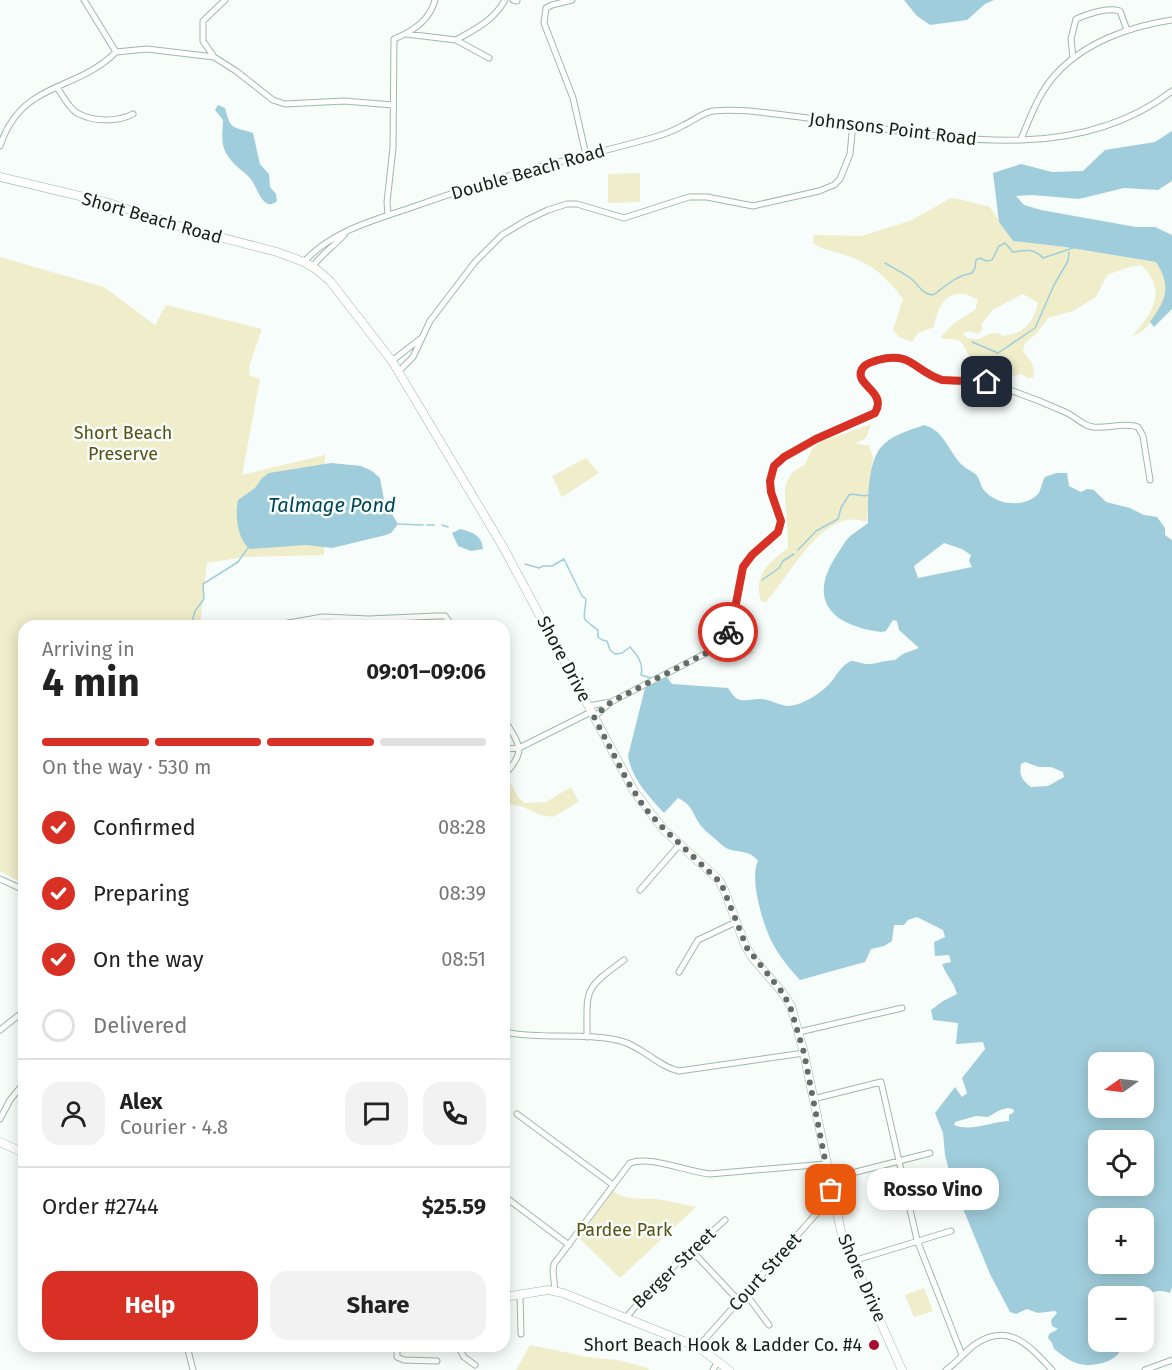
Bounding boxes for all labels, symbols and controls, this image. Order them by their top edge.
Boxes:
street label: Johnsons Point Road [808,108,978,150]
street label: Double Beach Road [449,140,607,204]
street label: Short Beach Road [79,187,225,249]
pin [961,356,1012,407]
icon: home [970,365,1003,398]
park label: Short Beach Preserve [74,422,172,465]
water label: Talmage Pond [268,493,396,517]
courier [698,602,758,662]
street label: Shore Drive [532,612,596,706]
icon: bike [712,616,745,649]
text: Arriving in [42,637,135,661]
text: 09:01–09:06 [366,658,486,685]
text: 4 min [42,660,140,706]
text: On the way · 530 m [42,755,211,779]
icon: check [42,811,75,844]
text: Confirmed [93,814,196,841]
text: 08:28 [438,815,486,839]
icon: check [42,877,75,910]
text: Preparing [93,880,189,907]
text: 08:39 [439,881,486,905]
icon: check [42,943,75,976]
text: On the way [93,946,204,973]
text: 08:51 [441,947,486,971]
text: Delivered [93,1012,188,1039]
north arrow [1088,1052,1154,1118]
map controls [1088,1052,1154,1352]
button: person [42,1082,105,1145]
button: chat [345,1082,408,1145]
button: phone [423,1082,486,1145]
text: Alex [120,1088,163,1115]
text: Courier · 4.8 [120,1115,228,1139]
button: locate [1088,1130,1154,1196]
pin [805,1164,856,1215]
callout: Rosso Vino [867,1169,999,1211]
icon: bag [814,1173,847,1206]
text: Rosso Vino [883,1177,983,1201]
text: Order #2744 [42,1193,159,1220]
text: $25.59 [422,1193,486,1220]
button: + [1088,1208,1154,1274]
park label: Pardee Park [576,1219,673,1241]
street label: Berger Street [628,1223,720,1313]
street label: Court Street [724,1228,806,1316]
street label: Shore Drive [833,1231,891,1325]
button: Help [42,1271,258,1340]
button: Share [270,1271,486,1340]
button: − [1088,1286,1154,1352]
place label: Short Beach Hook & Ladder Co. #4 [584,1334,862,1356]
marker: Short Beach Hook & Ladder Co. #4 [867,1338,881,1352]

